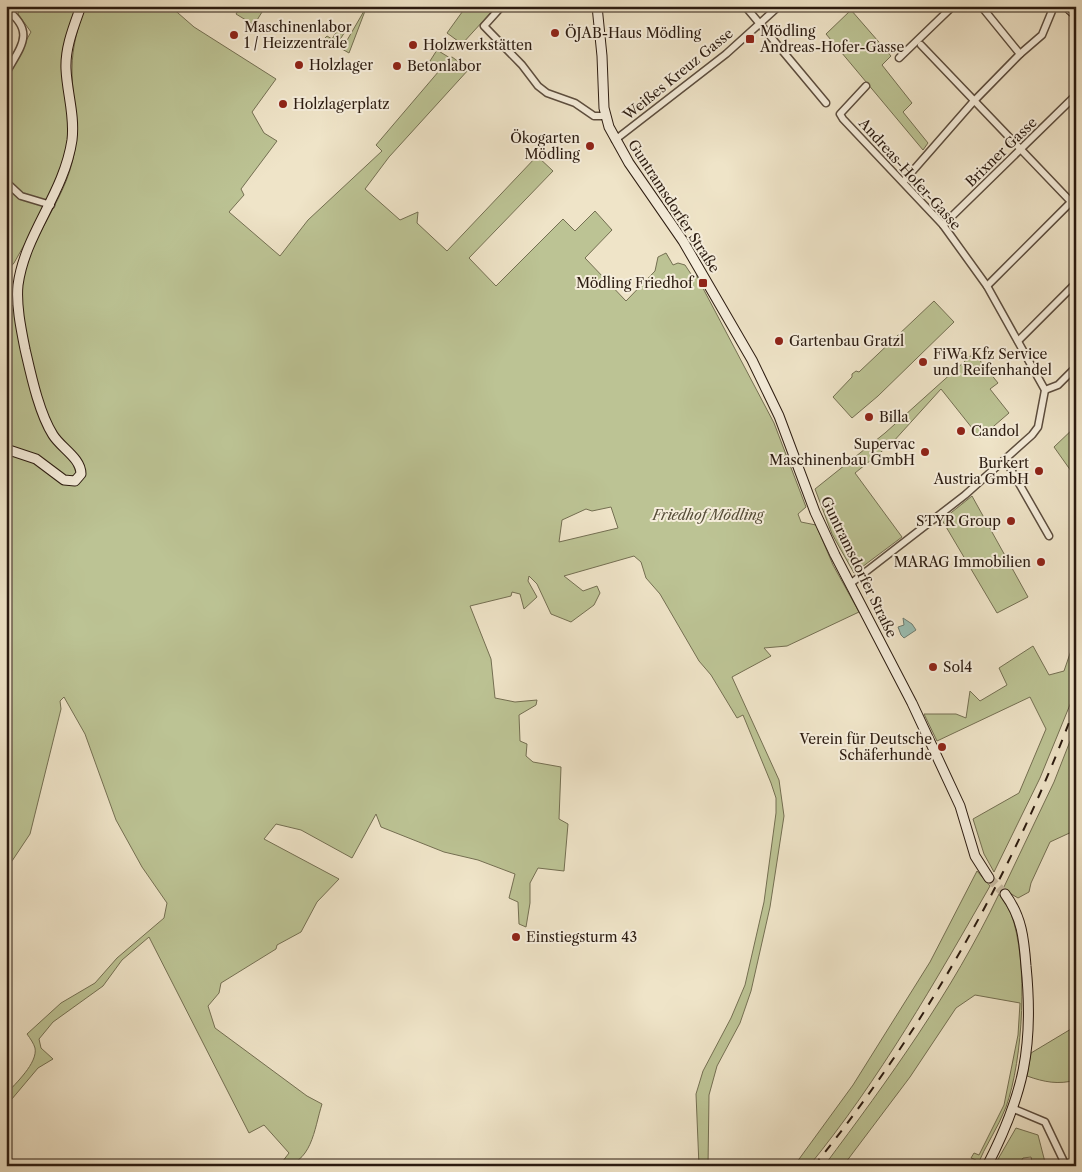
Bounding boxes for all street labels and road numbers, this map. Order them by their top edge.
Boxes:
street label: Weißes Kreuz Gasse [619,24,737,125]
street label: Brixner Gasse [961,113,1041,191]
street label: Andreas-Hofer-Gasse [854,114,965,234]
street label: Guntramsdorfer Straße [624,136,724,276]
street label: Guntramsdorfer Straße [817,493,901,641]

